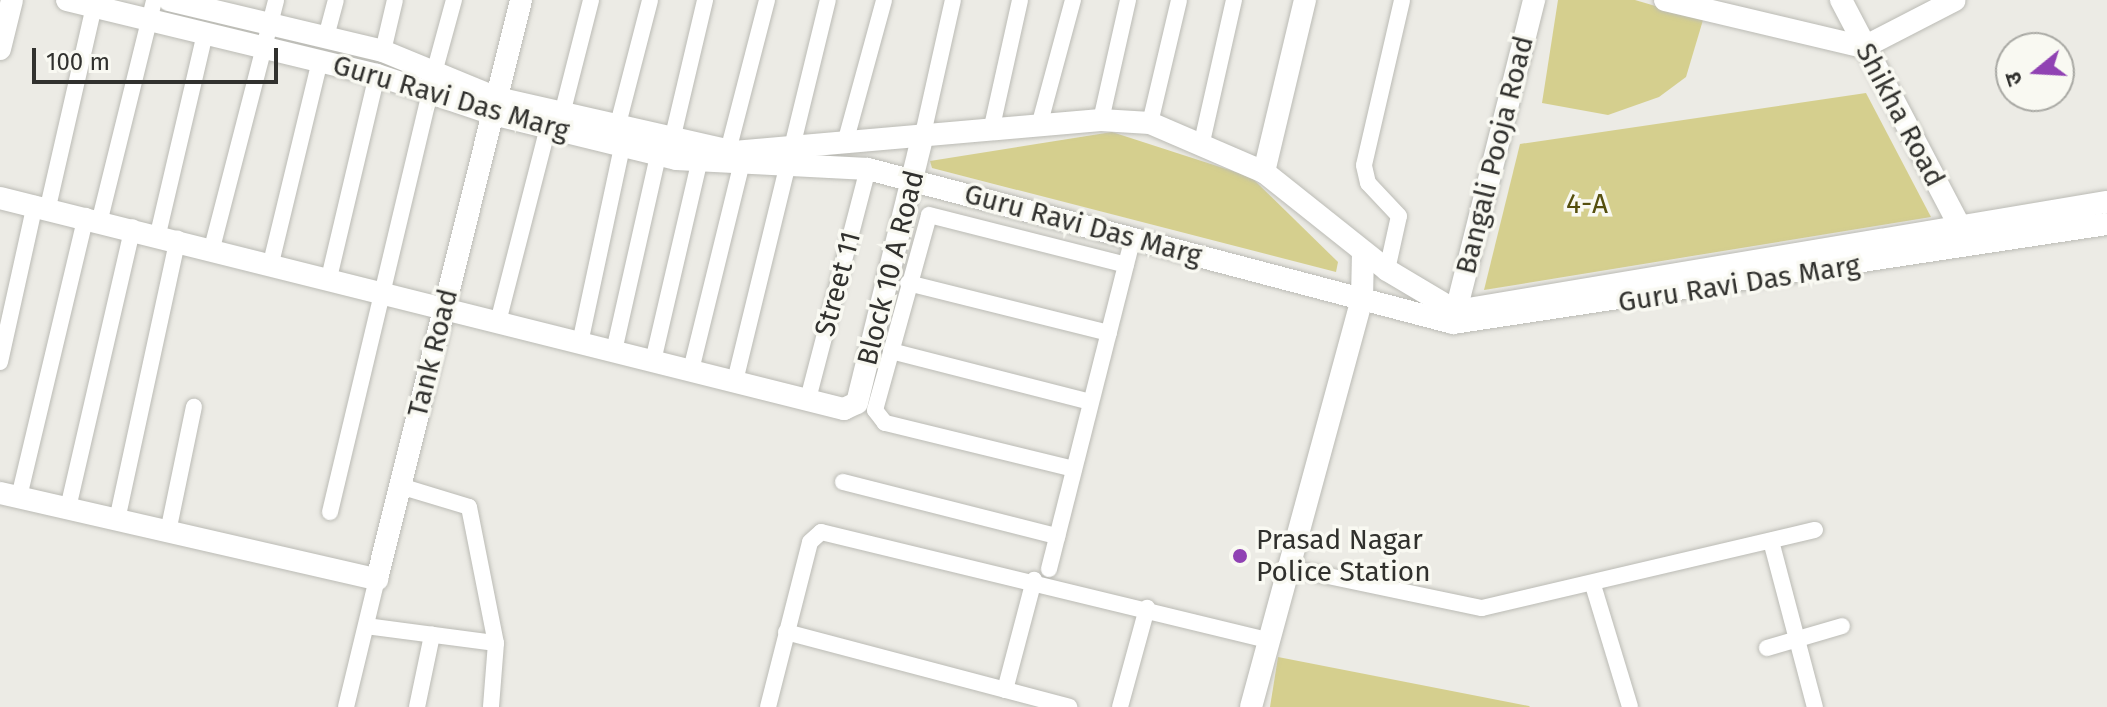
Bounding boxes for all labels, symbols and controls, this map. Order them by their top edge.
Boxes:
scale bar [36,32,282,82]
street label: Bangali Pooja Road [1449,32,1541,278]
north arrow [1995,32,2075,112]
street label: Shikha Road [1848,38,1952,192]
text: 100 m [46,48,110,76]
street label: Guru Ravi Das Marg [329,48,573,148]
text: उ [1999,69,2028,89]
street label: Block 10 A Road [851,167,931,369]
street label: Guru Ravi Das Marg [961,177,1205,273]
park label: 4-A [1566,187,1608,221]
street label: Street 11 [808,228,868,340]
street label: Guru Ravi Das Marg [1616,248,1862,320]
street label: Tank Road [401,285,465,421]
place label: Prasad Nagar Police Station [1256,523,1431,589]
marker: Prasad Nagar Police Station [1231,547,1249,565]

